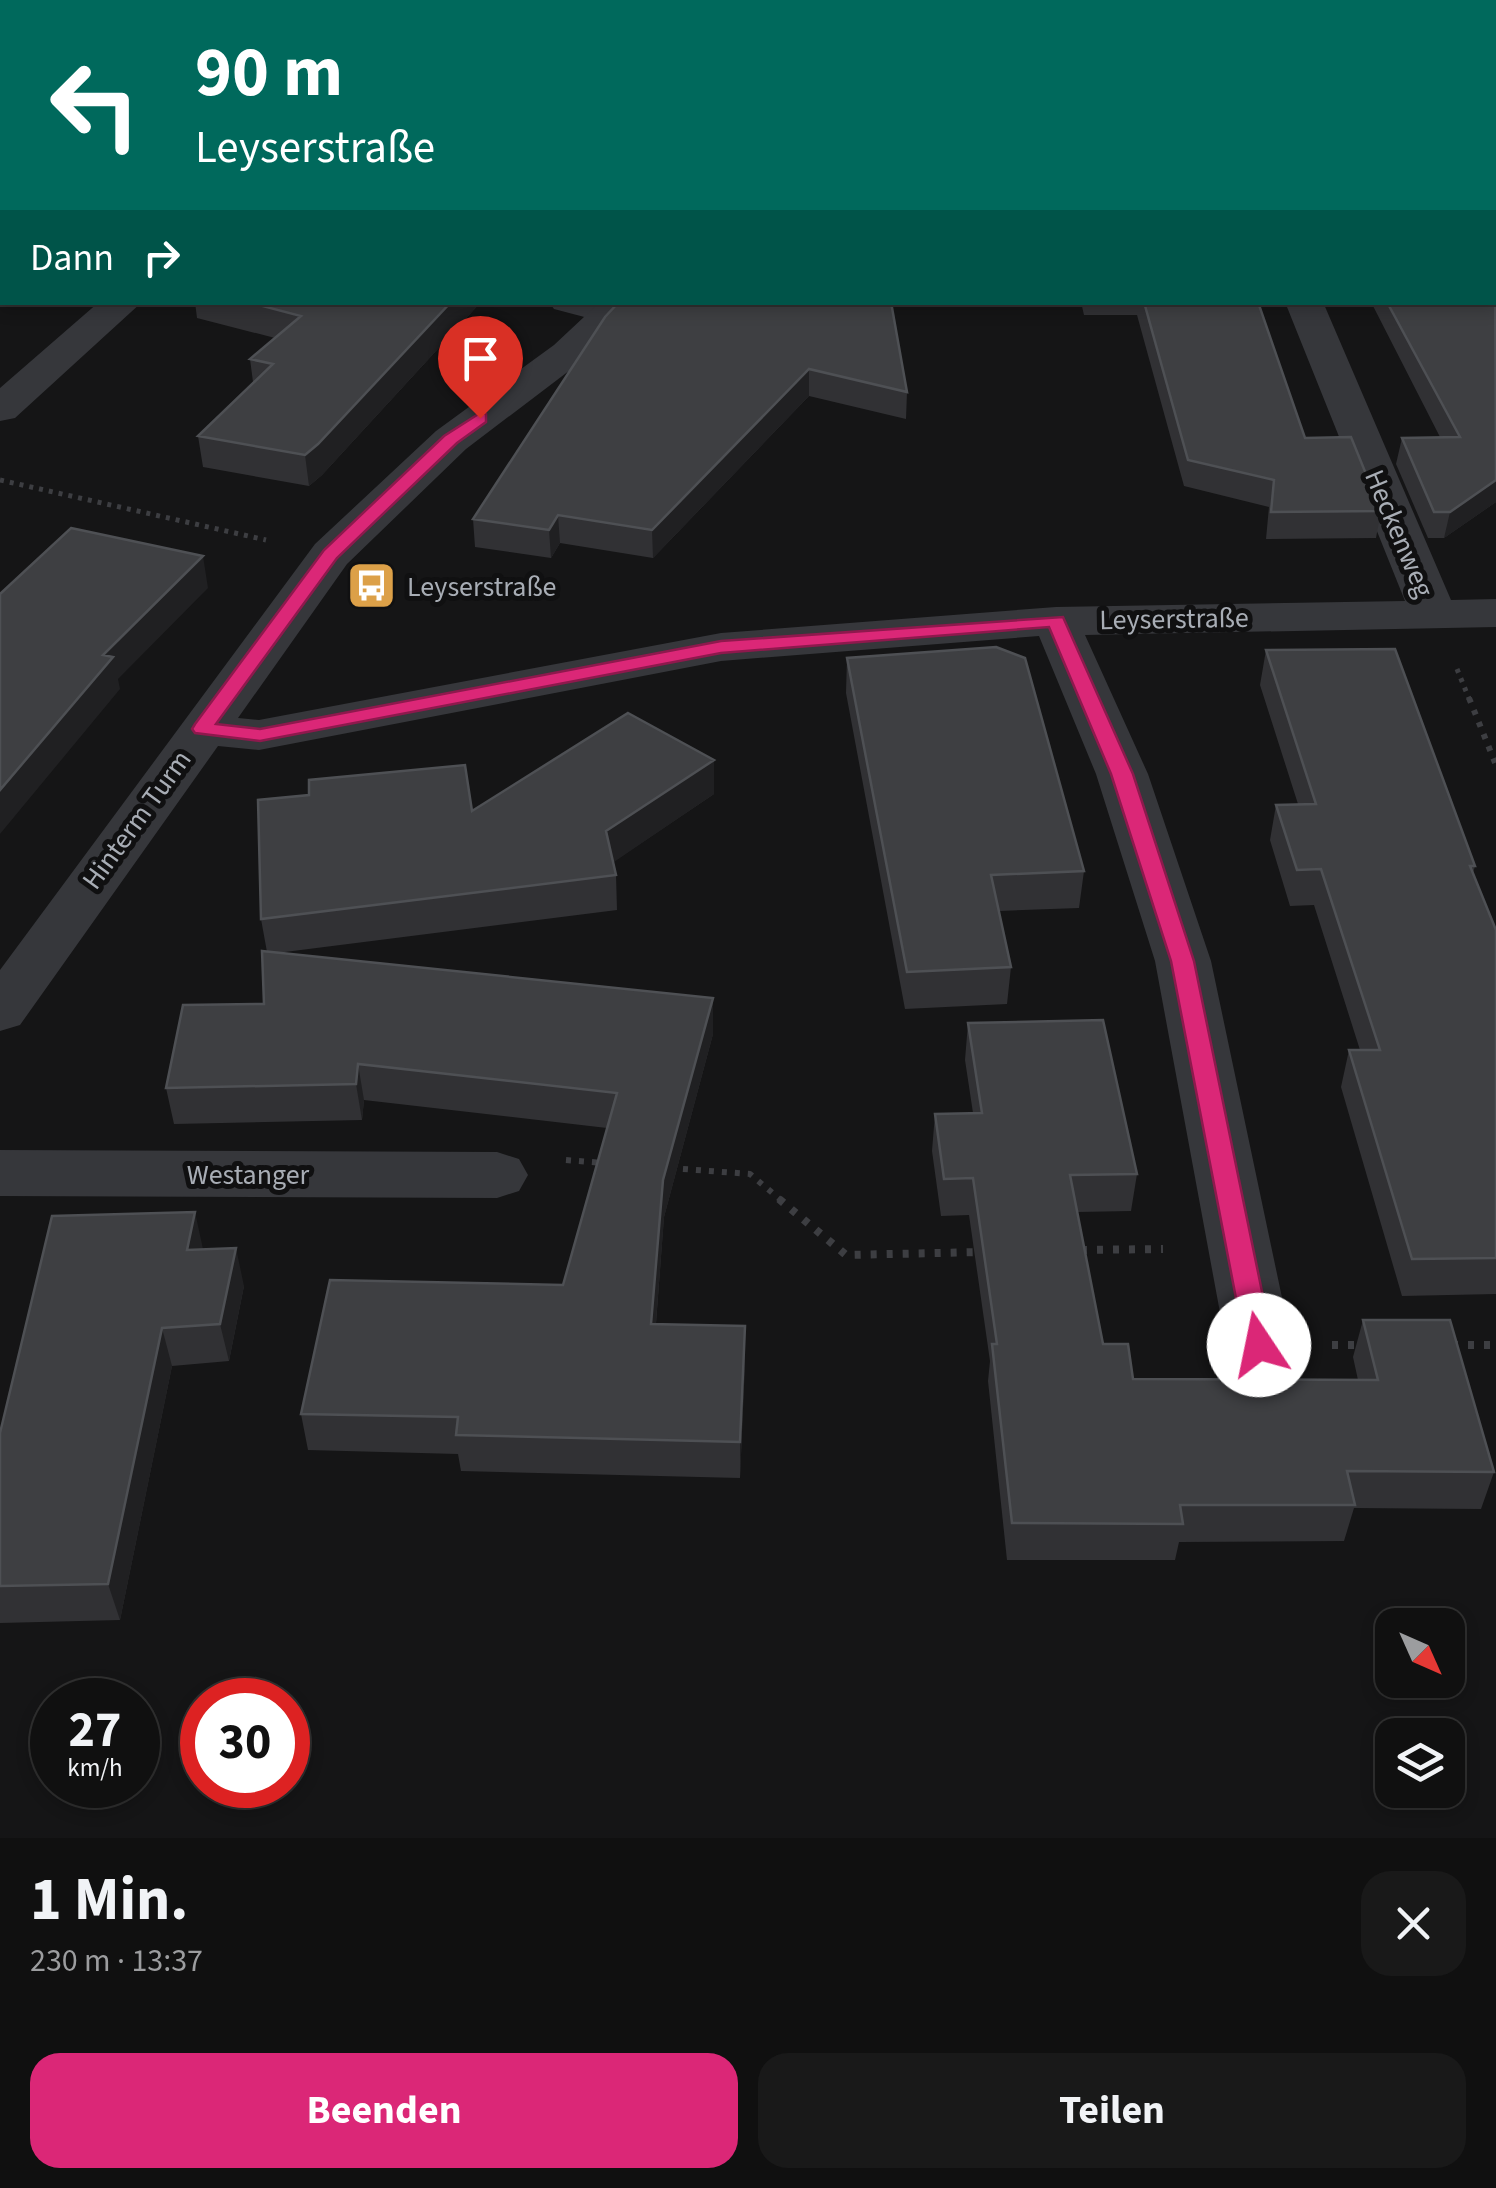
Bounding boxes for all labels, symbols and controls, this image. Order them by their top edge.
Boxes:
text: 90 m [195,23,343,123]
icon: left [30,40,160,170]
text: Leyserstraße [195,116,435,180]
icon: right [134,230,189,285]
text: Dann [30,231,114,285]
pin [438,316,523,419]
icon: arrive [453,331,508,386]
street label: Heckenweg [1354,463,1444,603]
bus stop icon: Leyserstraße [346,560,398,612]
place label: Leyserstraße [407,567,556,607]
street label: Leyserstraße [1099,598,1249,640]
street label: Hinterm Turm [72,742,201,898]
street label: Westanger [187,1155,310,1195]
position arrow [1207,1293,1311,1397]
north arrow [1375,1608,1465,1698]
map controls [1375,1608,1465,1808]
speed limit sign: 30 [180,1678,310,1808]
text: 27 [69,1695,121,1766]
button: layers [1375,1718,1465,1808]
text: km/h [67,1750,123,1786]
text: 1 Min. [30,1858,188,1943]
button: close [1361,1871,1466,1976]
text: 230 m · 13:37 [30,1938,203,1984]
button: Beenden [30,2053,738,2168]
button: Teilen [758,2053,1466,2168]

